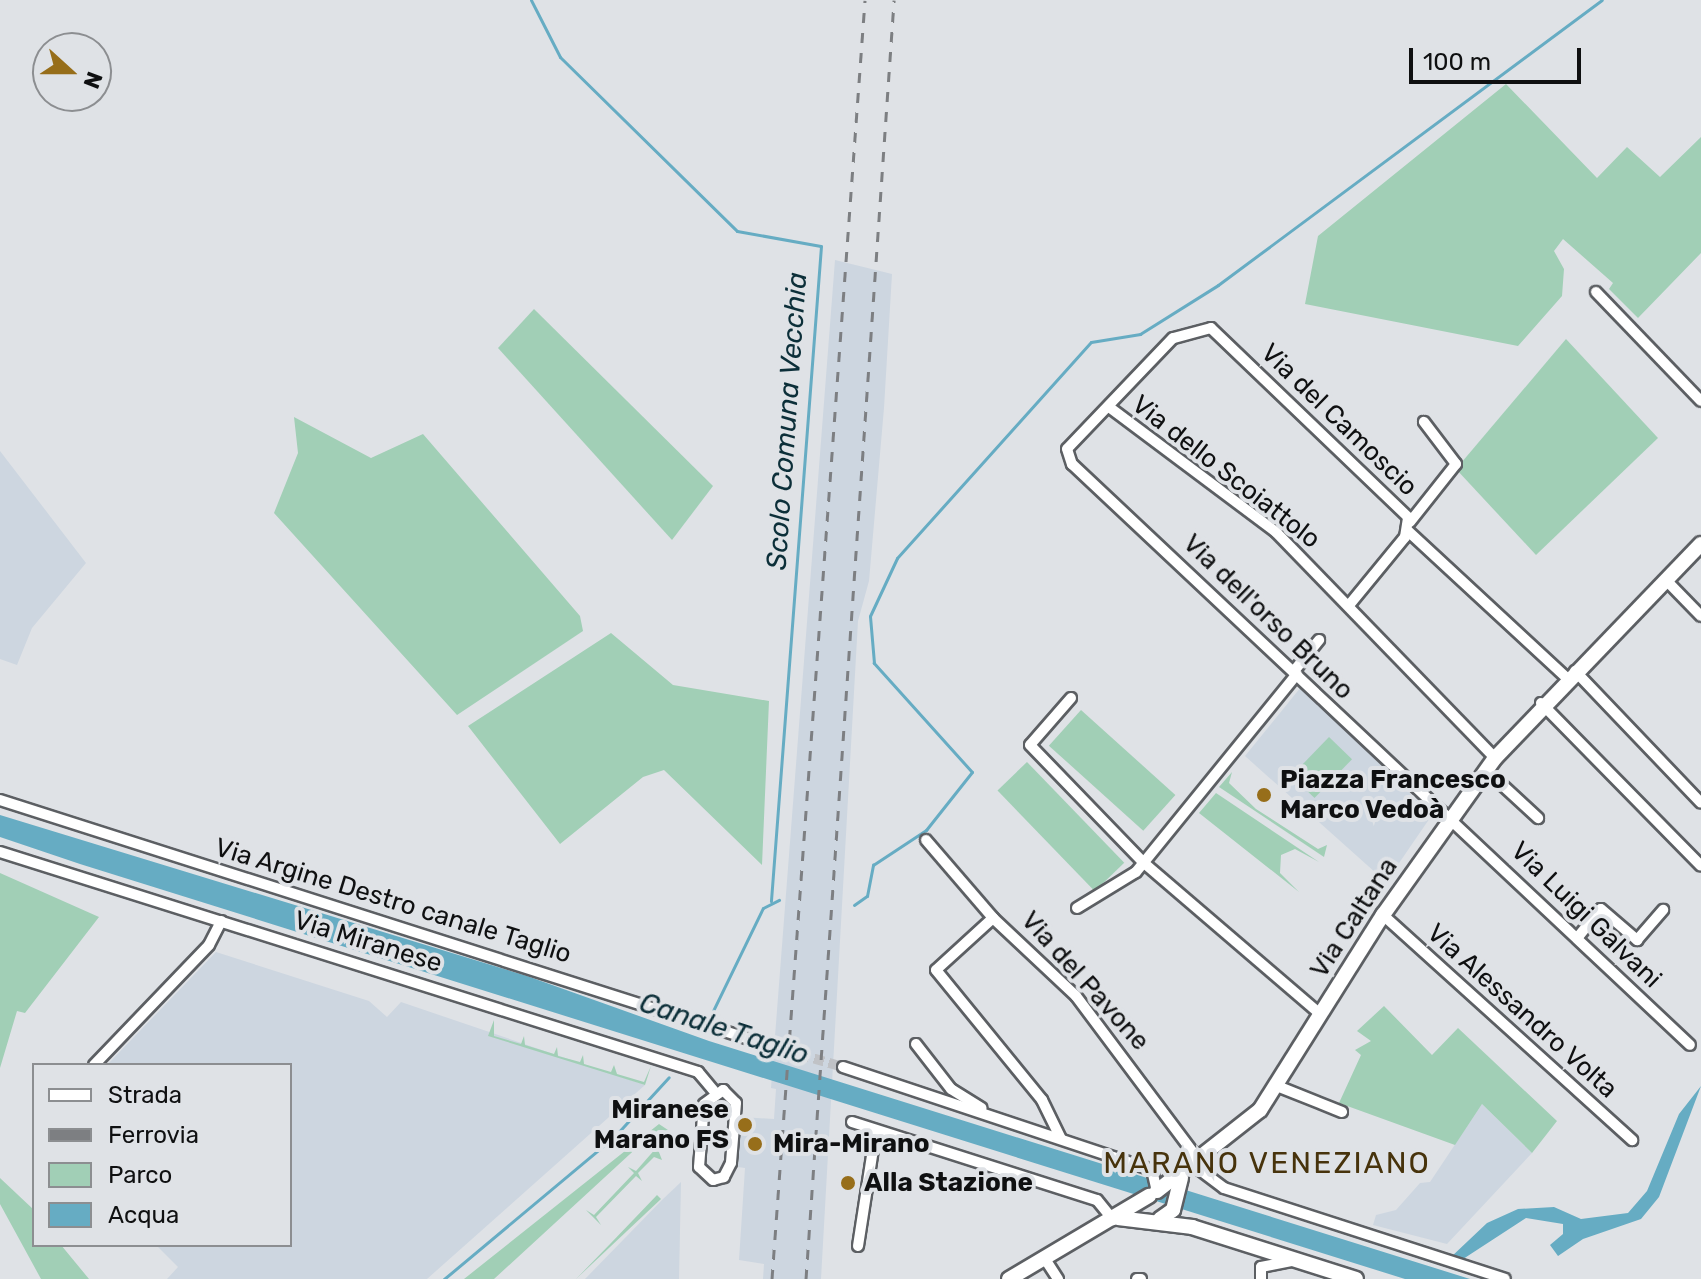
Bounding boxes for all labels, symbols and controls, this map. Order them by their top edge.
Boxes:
north arrow [32,32,112,112]
scale bar [1413,32,1585,82]
text: 100 m [1423,48,1491,76]
text: N [78,68,108,92]
water label: Scolo Comuna Vecchia [760,271,814,571]
street label: Via del Camoscio [1254,338,1424,502]
street label: Via dello Scoiattolo [1126,389,1326,555]
street label: Via dell'orso Bruno [1176,528,1360,706]
place label: Piazza Francesco Marco Vedoà [1280,764,1506,826]
marker: Piazza Francesco Marco Vedoà [1255,786,1273,804]
street label: Via Argine Destro canale Taglio [210,832,576,970]
street label: Via Luigi Galvani [1504,835,1668,995]
street label: Via Caltana [1304,852,1404,984]
street label: Via Miranese [290,905,446,979]
street label: Via del Pavone [1014,905,1156,1057]
street label: Via Alessandro Volta [1420,917,1624,1105]
water label: Canale Taglio [635,986,813,1072]
legend [32,1063,292,1247]
text: Strada [108,1081,182,1109]
place label: Miranese Marano FS [594,1094,729,1156]
marker: Miranese Marano FS [736,1116,754,1134]
text: Ferrovia [108,1121,199,1149]
place label: Mira-Mirano [773,1128,930,1160]
marker: Mira-Mirano [744,1133,766,1155]
district label: MARANO VENEZIANO [1103,1145,1431,1181]
text: Parco [108,1161,172,1189]
place label: Alla Stazione [864,1167,1033,1199]
marker: Alla Stazione [839,1174,857,1192]
text: Acqua [108,1201,179,1229]

